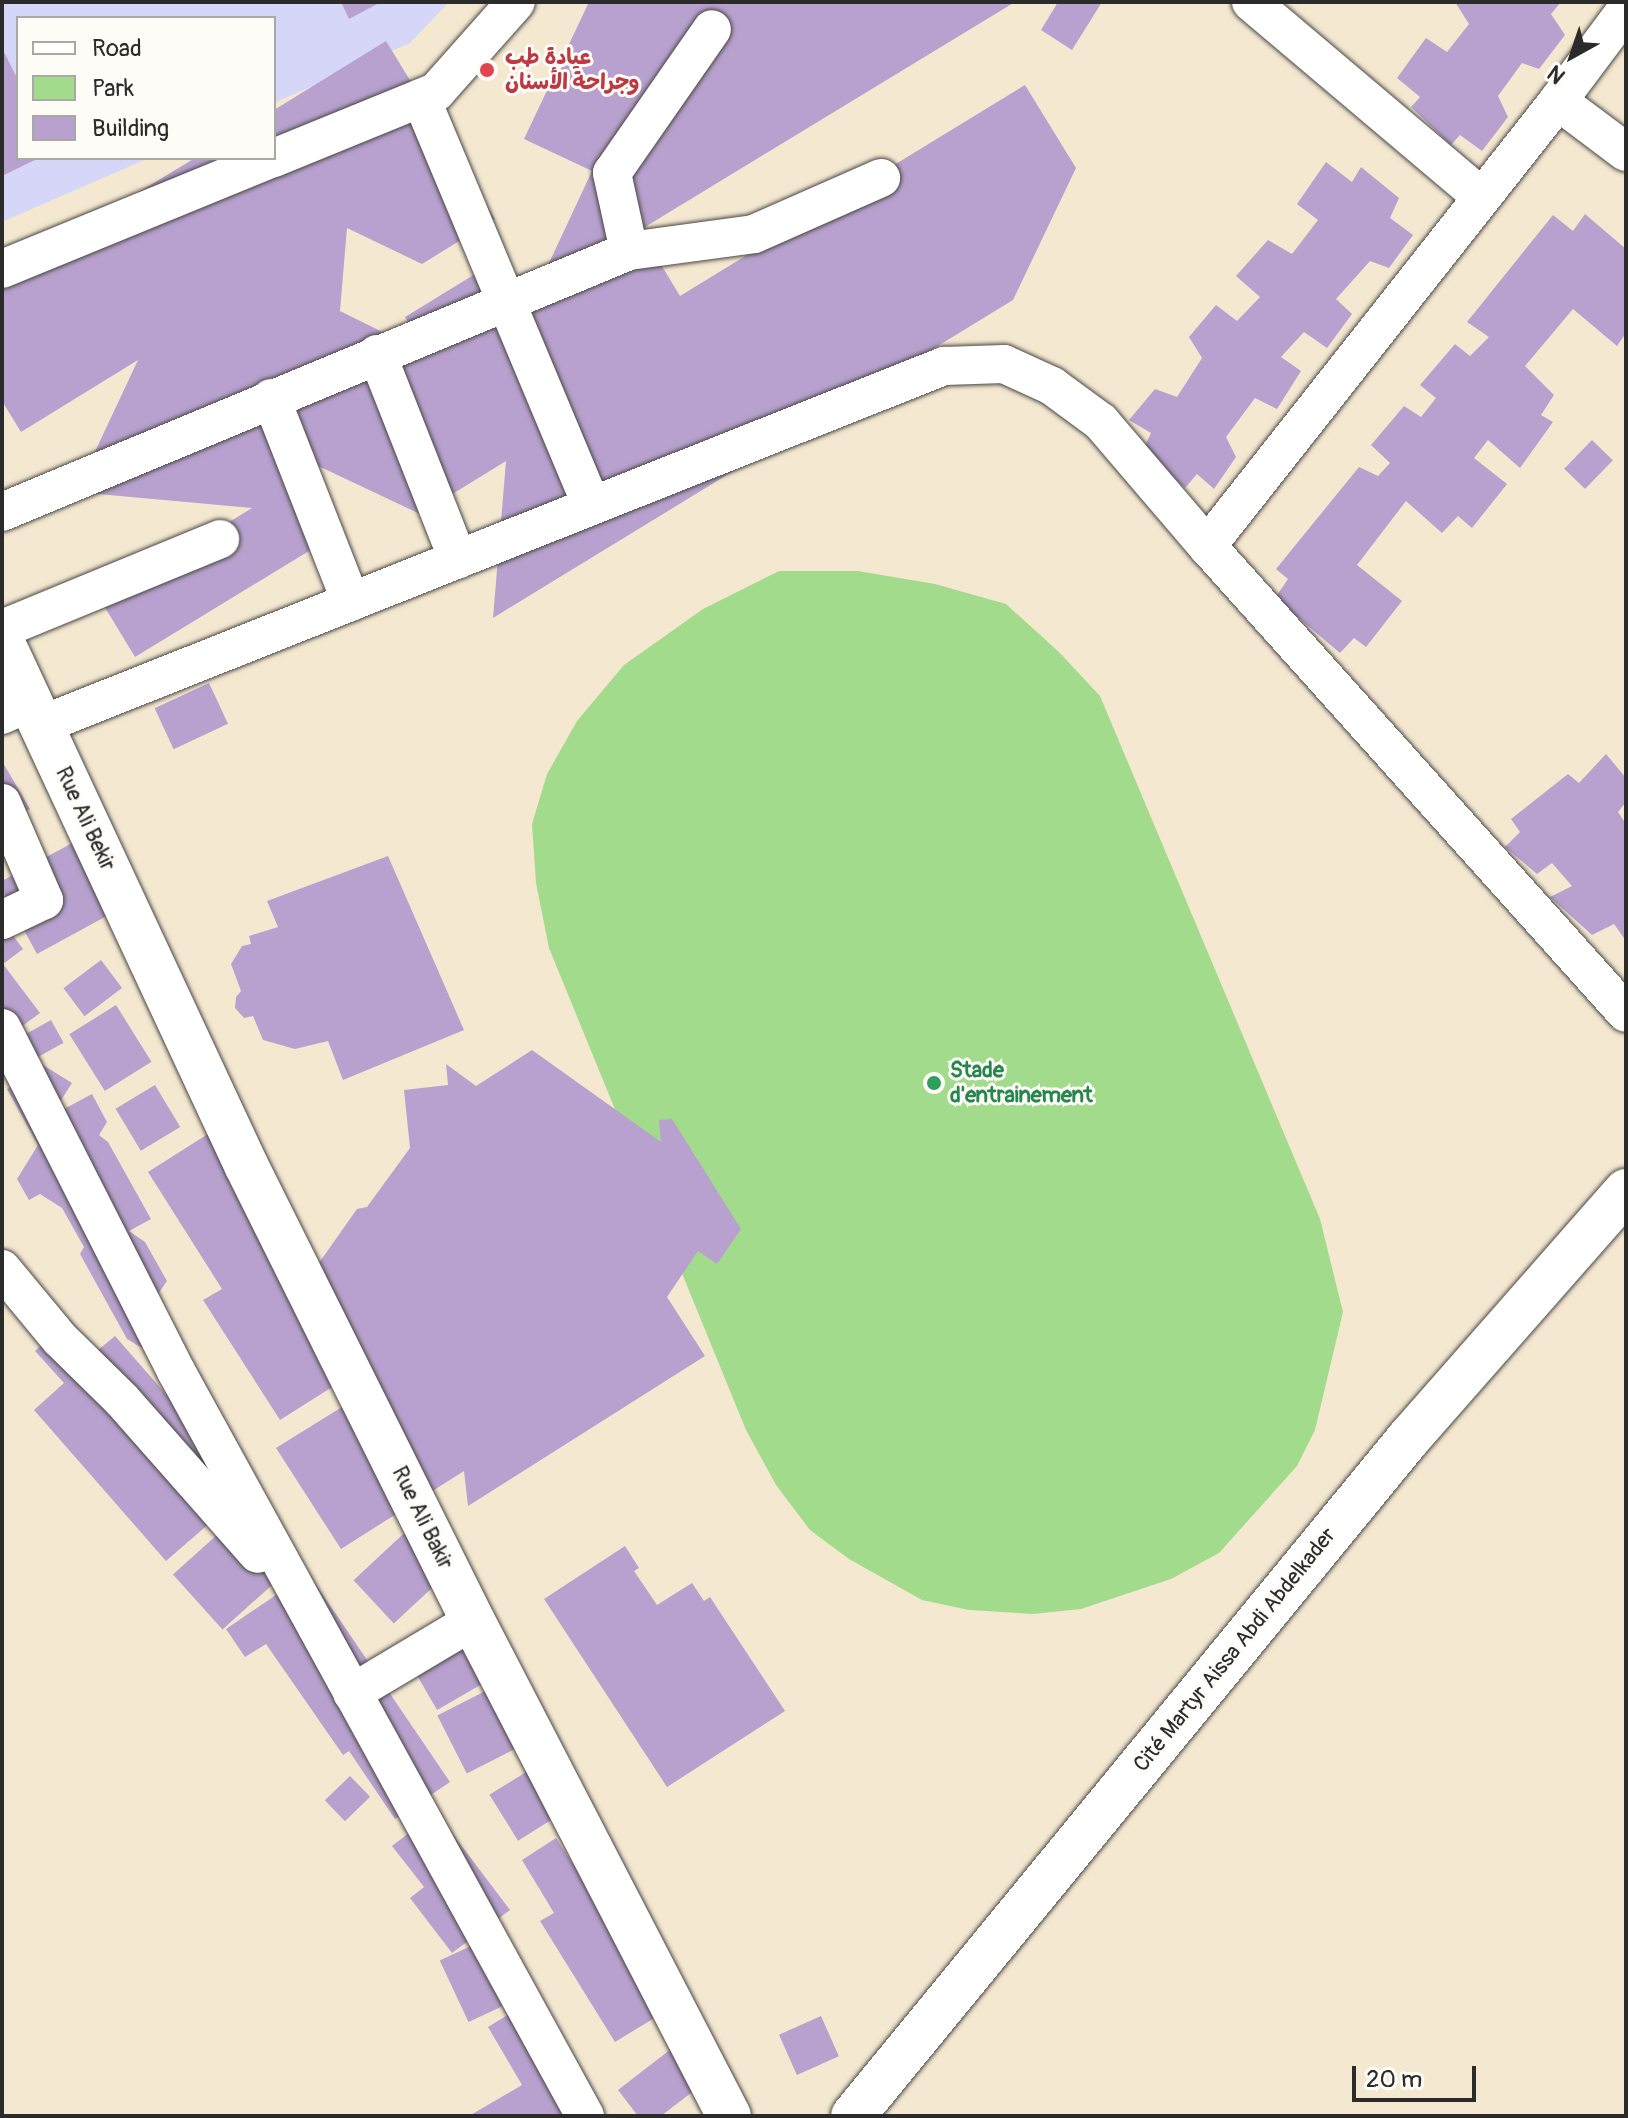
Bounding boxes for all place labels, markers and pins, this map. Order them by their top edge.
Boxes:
place label: عيادة طب وجراحة الأسنان [505,44,640,96]
marker: عيادة طب وجراحة الأسنان [476,59,498,81]
place label: Stade d'entrainement [950,1057,1093,1108]
marker: Stade d'entrainement [925,1074,943,1092]

